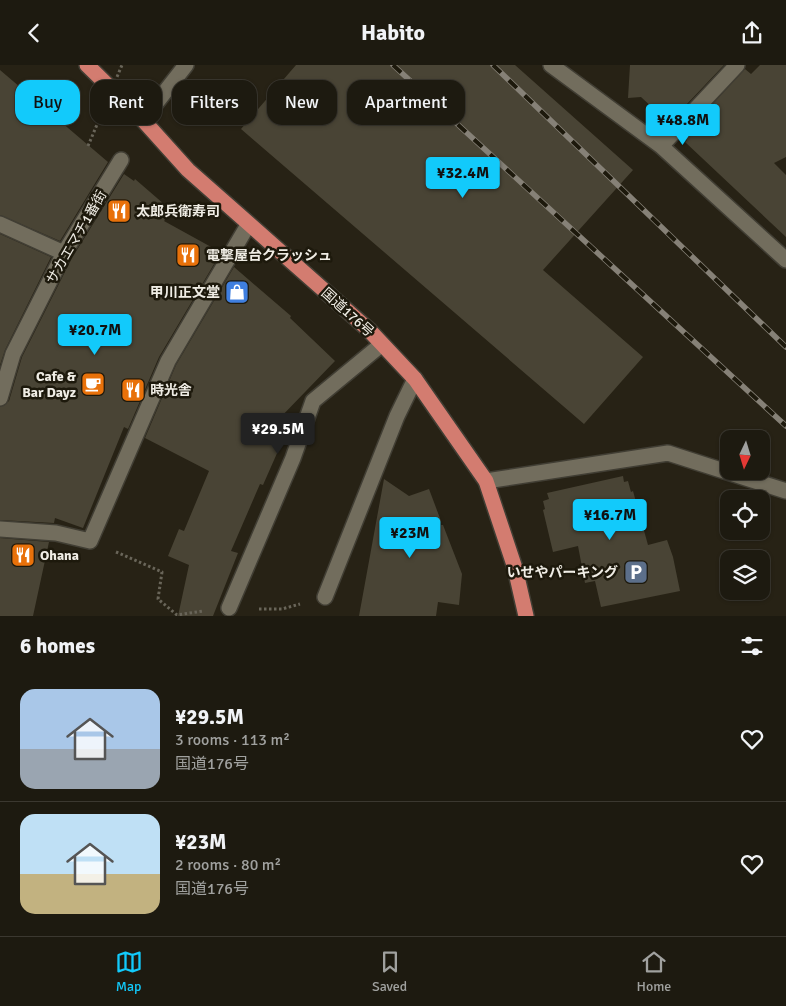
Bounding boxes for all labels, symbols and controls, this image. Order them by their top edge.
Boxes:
icon: back [20,19,48,47]
text: Habito [361,19,425,46]
icon: share [738,19,766,47]
chip: Buy [15,80,80,125]
chip: Rent [90,80,162,125]
chip: Filters [172,80,257,125]
chip: New [267,80,337,125]
chip: Apartment [347,80,465,125]
pin: ¥48.8M [642,103,724,146]
text: ¥48.8M [657,110,709,130]
pin: ¥32.4M [422,157,504,199]
text: ¥32.4M [437,163,489,183]
street label: サカエマチ1番街 [43,187,110,287]
restaurant icon: 太郎兵衛寿司 [106,198,132,224]
place label: 太郎兵衛寿司 [136,203,220,220]
restaurant icon: 電撃屋台クラッシュ [175,242,201,268]
place label: 電撃屋台クラッシュ [206,247,332,264]
shop icon: 甲川正文堂 [224,279,250,305]
place label: 甲川正文堂 [150,284,220,301]
street label: 国道176号 [318,284,377,340]
pin: ¥20.7M [54,313,136,356]
text: ¥20.7M [69,320,121,340]
place label: Cafe & Bar Dayz [22,368,77,401]
cafe icon: Cafe & Bar Dayz [80,371,106,397]
restaurant icon: 時光舎 [120,377,146,403]
place label: 時光舎 [150,382,192,399]
pin: ¥29.5M [237,413,319,455]
text: ¥29.5M [252,419,304,439]
north arrow [720,430,770,480]
map controls [720,430,770,600]
button: locate [720,490,770,540]
pin: ¥16.7M [569,499,651,541]
text: ¥16.7M [584,505,636,525]
pin: ¥23M [380,517,440,559]
text: ¥23M [390,523,430,543]
restaurant icon: Ohana [10,542,36,568]
place label: Ohana [40,547,79,564]
button: layers [720,550,770,600]
parking icon: いせやパーキング [623,559,649,585]
place label: いせやパーキング [506,564,618,581]
icon: filters [738,632,766,660]
text: 6 homes [20,633,95,659]
text: ¥29.5M [175,704,244,730]
icon: home [60,709,120,769]
icon: heart [738,725,766,753]
text: 3 rooms · 113 m² [175,730,290,750]
text: 国道176号 [175,754,249,774]
text: ¥23M [175,829,227,855]
icon: home [60,834,120,894]
icon: heart [738,850,766,878]
text: 2 rooms · 80 m² [175,855,281,875]
text: 国道176号 [175,879,249,899]
tab: Map [115,948,143,995]
tab: Saved [372,948,407,995]
tab: Home [636,948,671,995]

